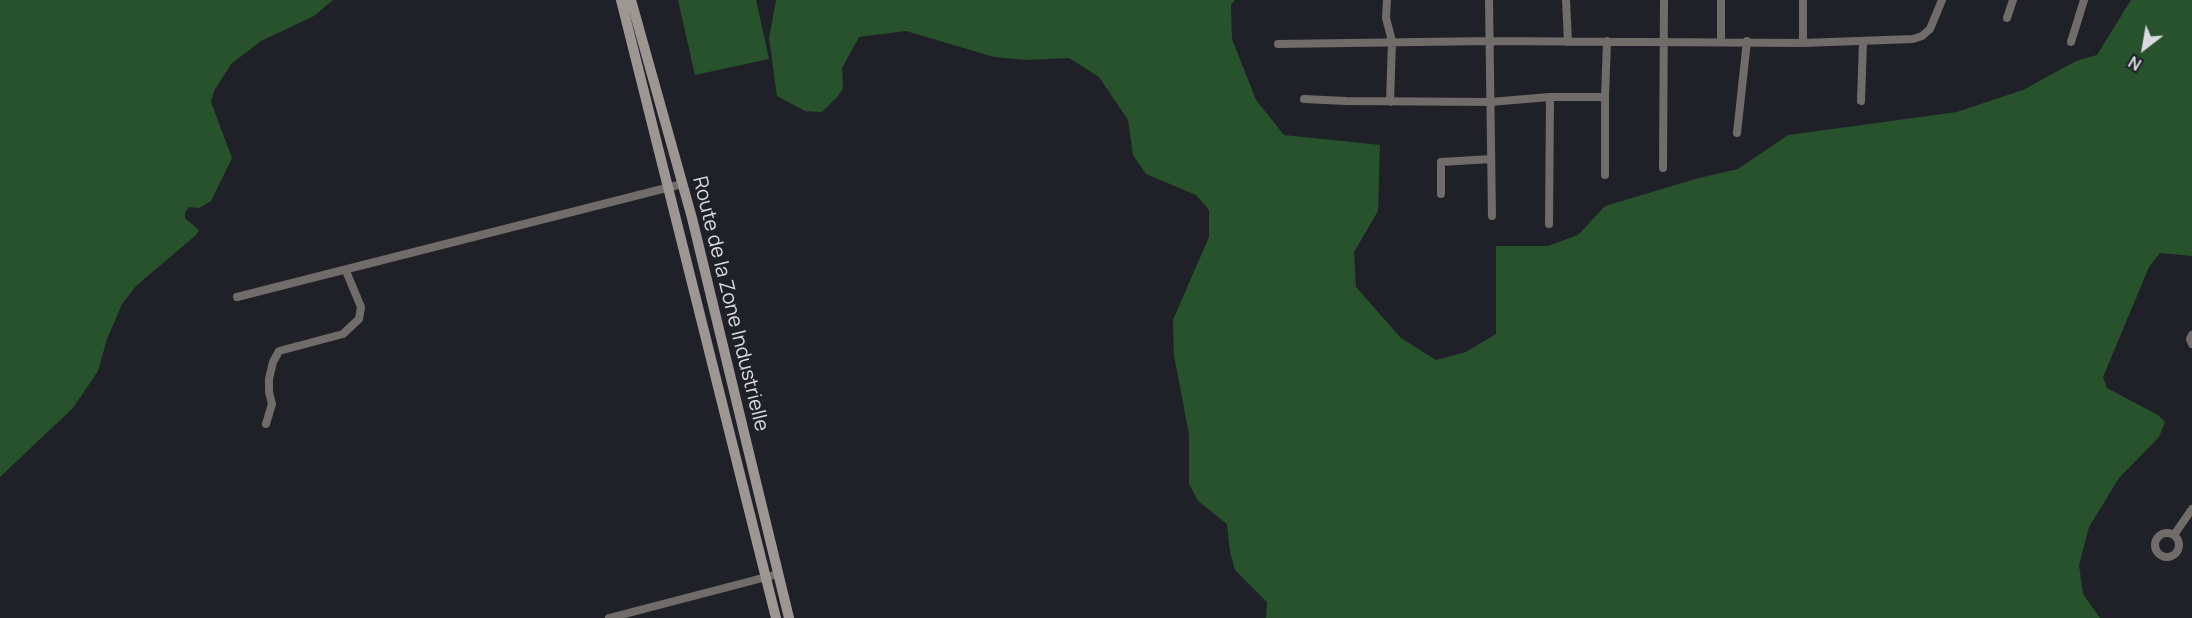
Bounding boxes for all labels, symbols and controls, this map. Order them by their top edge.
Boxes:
north arrow [2114,18,2174,78]
text: N [2124,51,2145,76]
street label: Route de la Zone Industrielle [687,174,773,434]

